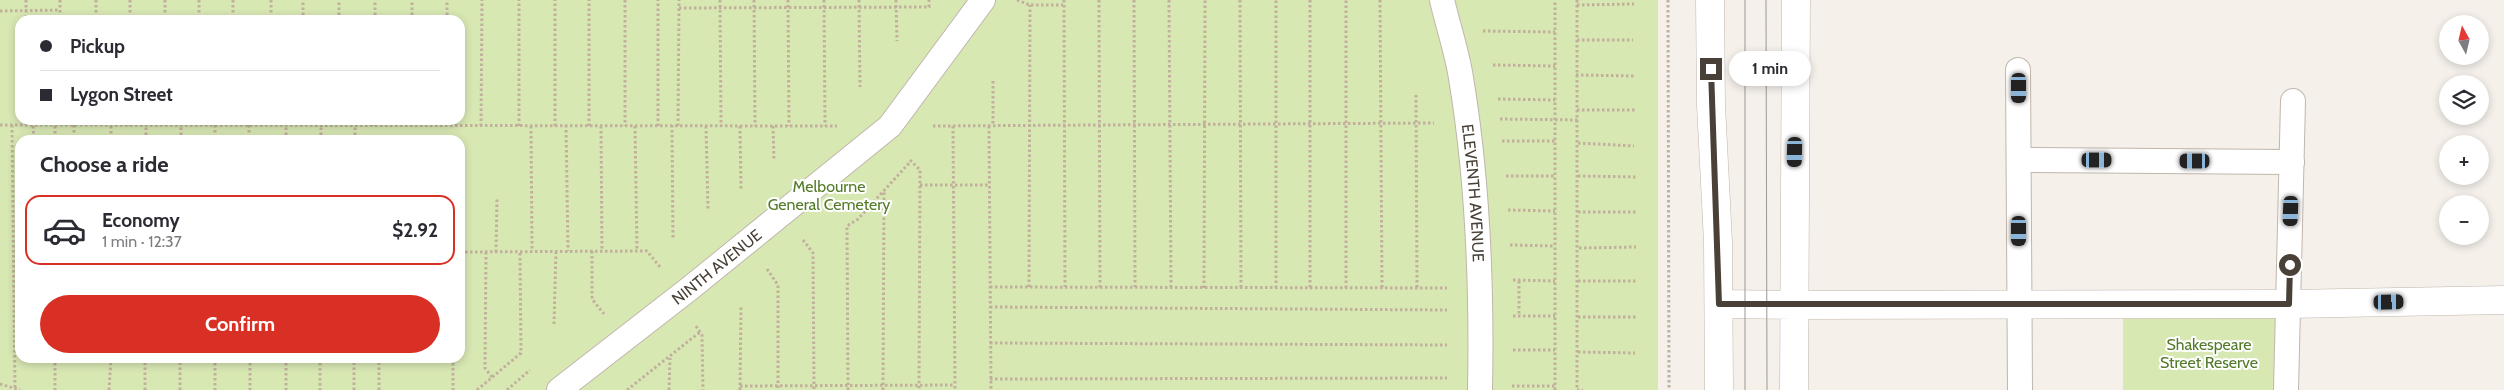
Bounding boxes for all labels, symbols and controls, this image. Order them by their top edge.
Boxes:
north arrow [2439,15,2489,65]
map controls [2439,15,2489,245]
text: Pickup [70,35,125,58]
callout: 1 min [1728,52,1811,86]
route end [1700,58,1722,80]
text: 1 min [1752,59,1788,78]
car [2011,73,2026,103]
button: layers [2439,75,2489,125]
text: Lygon Street [70,83,173,106]
street label: ELEVENTH AVENUE [1458,123,1488,263]
button: + [2439,135,2489,185]
car [1787,137,1802,167]
text: Choose a ride [40,151,169,178]
car [2082,153,2112,168]
car [2180,154,2210,169]
park label: Melbourne General Cemetery [768,177,890,214]
button: − [2439,195,2489,245]
car [2282,196,2299,226]
icon: car [42,208,87,253]
text: Economy [102,209,180,232]
car [2011,216,2026,246]
text: $2.92 [392,219,438,242]
street label: NINTH AVENUE [668,225,765,309]
text: 1 min · 12:37 [102,232,182,251]
route start [2279,254,2301,276]
car [2373,294,2404,310]
button: Confirm [40,295,440,353]
park label: Shakespeare Street Reserve [2160,335,2258,372]

